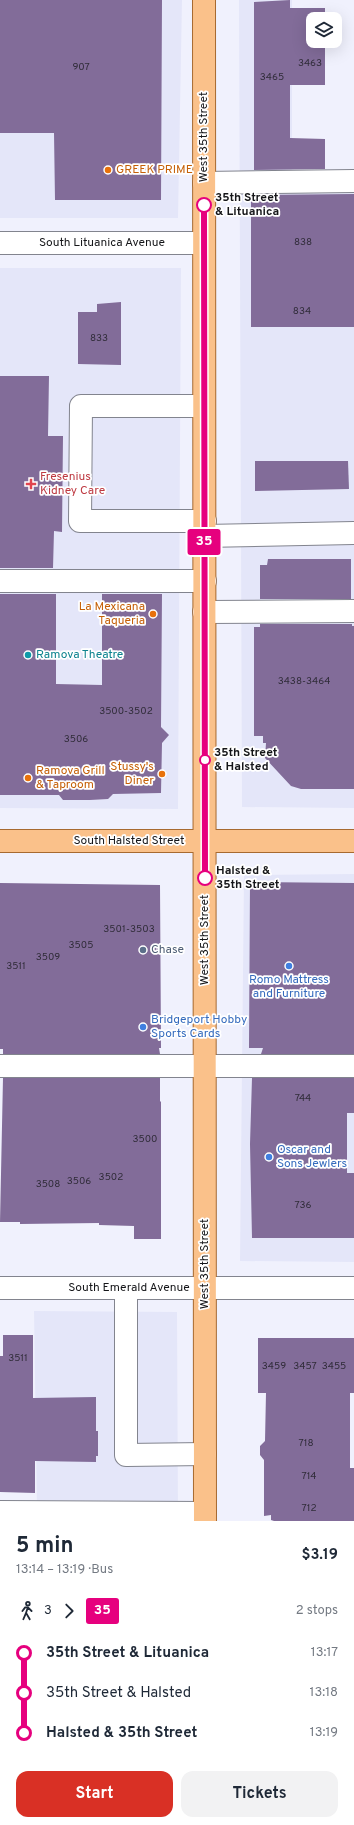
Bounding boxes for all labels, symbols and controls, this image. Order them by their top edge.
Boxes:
map controls [306,12,342,48]
button: layers [306,12,342,48]
house number: 3463 [298,57,322,70]
house number: 907 [72,61,90,74]
house number: 3465 [260,71,284,84]
street label: West 35th Street [196,92,212,182]
place label: GREEK PRIME [116,162,193,178]
marker: GREEK PRIME [103,165,113,175]
place label: 35th Street & Lituanica [215,190,279,220]
marker: 35th Street & Lituanica [196,197,212,213]
street label: South Lituanica Avenue [39,235,165,251]
house number: 838 [294,236,312,249]
house number: 834 [293,305,311,318]
house number: 833 [90,332,108,345]
place label: Fresenius Kidney Care [40,469,105,499]
marker: Fresenius Kidney Care [25,478,37,490]
line badge: 35 [186,529,222,555]
text: 35 [196,533,212,550]
place label: La Mexicana Taqueria [79,599,145,629]
marker: La Mexicana Taqueria [148,609,158,619]
place label: Ramova Theatre [36,647,123,663]
marker: Ramova Theatre [23,650,33,660]
house number: 3438-3464 [278,675,330,688]
house number: 3500-3502 [99,705,153,718]
house number: 3506 [64,733,88,746]
place label: 35th Street & Halsted [214,745,278,775]
marker: 35th Street & Halsted [199,754,211,766]
place label: Stussy's Diner [110,759,154,789]
place label: Ramova Grill & Taproom [36,763,105,793]
marker: Stussy's Diner [157,769,167,779]
marker: Ramova Grill & Taproom [23,773,33,783]
street label: South Halsted Street [74,833,185,849]
place label: Halsted & 35th Street [216,863,280,893]
marker: Halsted & 35th Street [197,870,213,886]
street label: West 35th Street [197,895,213,985]
house number: 3501-3503 [103,923,155,936]
house number: 3505 [69,939,93,952]
place label: Chase [151,942,184,958]
marker: Chase [138,945,148,955]
house number: 3509 [36,951,60,964]
house number: 3511 [6,960,26,973]
marker: Romo Mattress and Furniture [284,961,294,971]
place label: Romo Mattress and Furniture [249,972,329,1002]
place label: Bridgeport Hobby Sports Cards [151,1012,247,1042]
marker: Bridgeport Hobby Sports Cards [138,1022,148,1032]
house number: 744 [295,1092,311,1105]
house number: 3500 [133,1133,157,1146]
place label: Oscar and Sons Jewlers [277,1142,347,1172]
marker: Oscar and Sons Jewlers [264,1152,274,1162]
house number: 3502 [99,1171,123,1184]
house number: 3506 [67,1175,91,1188]
house number: 3508 [36,1178,60,1191]
house number: 736 [294,1199,312,1212]
street label: West 35th Street [197,1219,213,1309]
street label: South Emerald Avenue [68,1280,190,1296]
house number: 3511 [8,1352,28,1365]
house number: 3459 [262,1360,286,1373]
house number: 3457 [293,1360,317,1373]
house number: 3455 [322,1360,346,1373]
house number: 718 [298,1437,314,1450]
house number: 714 [301,1470,317,1483]
house number: 712 [301,1502,317,1515]
text: 5 min [16,1533,73,1560]
text: $3.19 [301,1546,338,1565]
text: 13:14 – 13:19 · Bus [16,1562,113,1578]
icon: walk [16,1600,38,1622]
icon: forward [58,1600,80,1622]
text: 35 [94,1602,111,1619]
text: 3 [44,1603,52,1619]
text: 2 stops [296,1603,338,1619]
text: 35th Street & Lituanica [46,1644,209,1663]
text: 13:17 [311,1645,338,1661]
text: 35th Street & Halsted [46,1684,191,1703]
text: 13:18 [310,1685,338,1701]
text: Halsted & 35th Street [46,1724,197,1743]
text: 13:19 [310,1725,338,1741]
button: Start [16,1771,173,1817]
button: Tickets [181,1771,338,1817]

